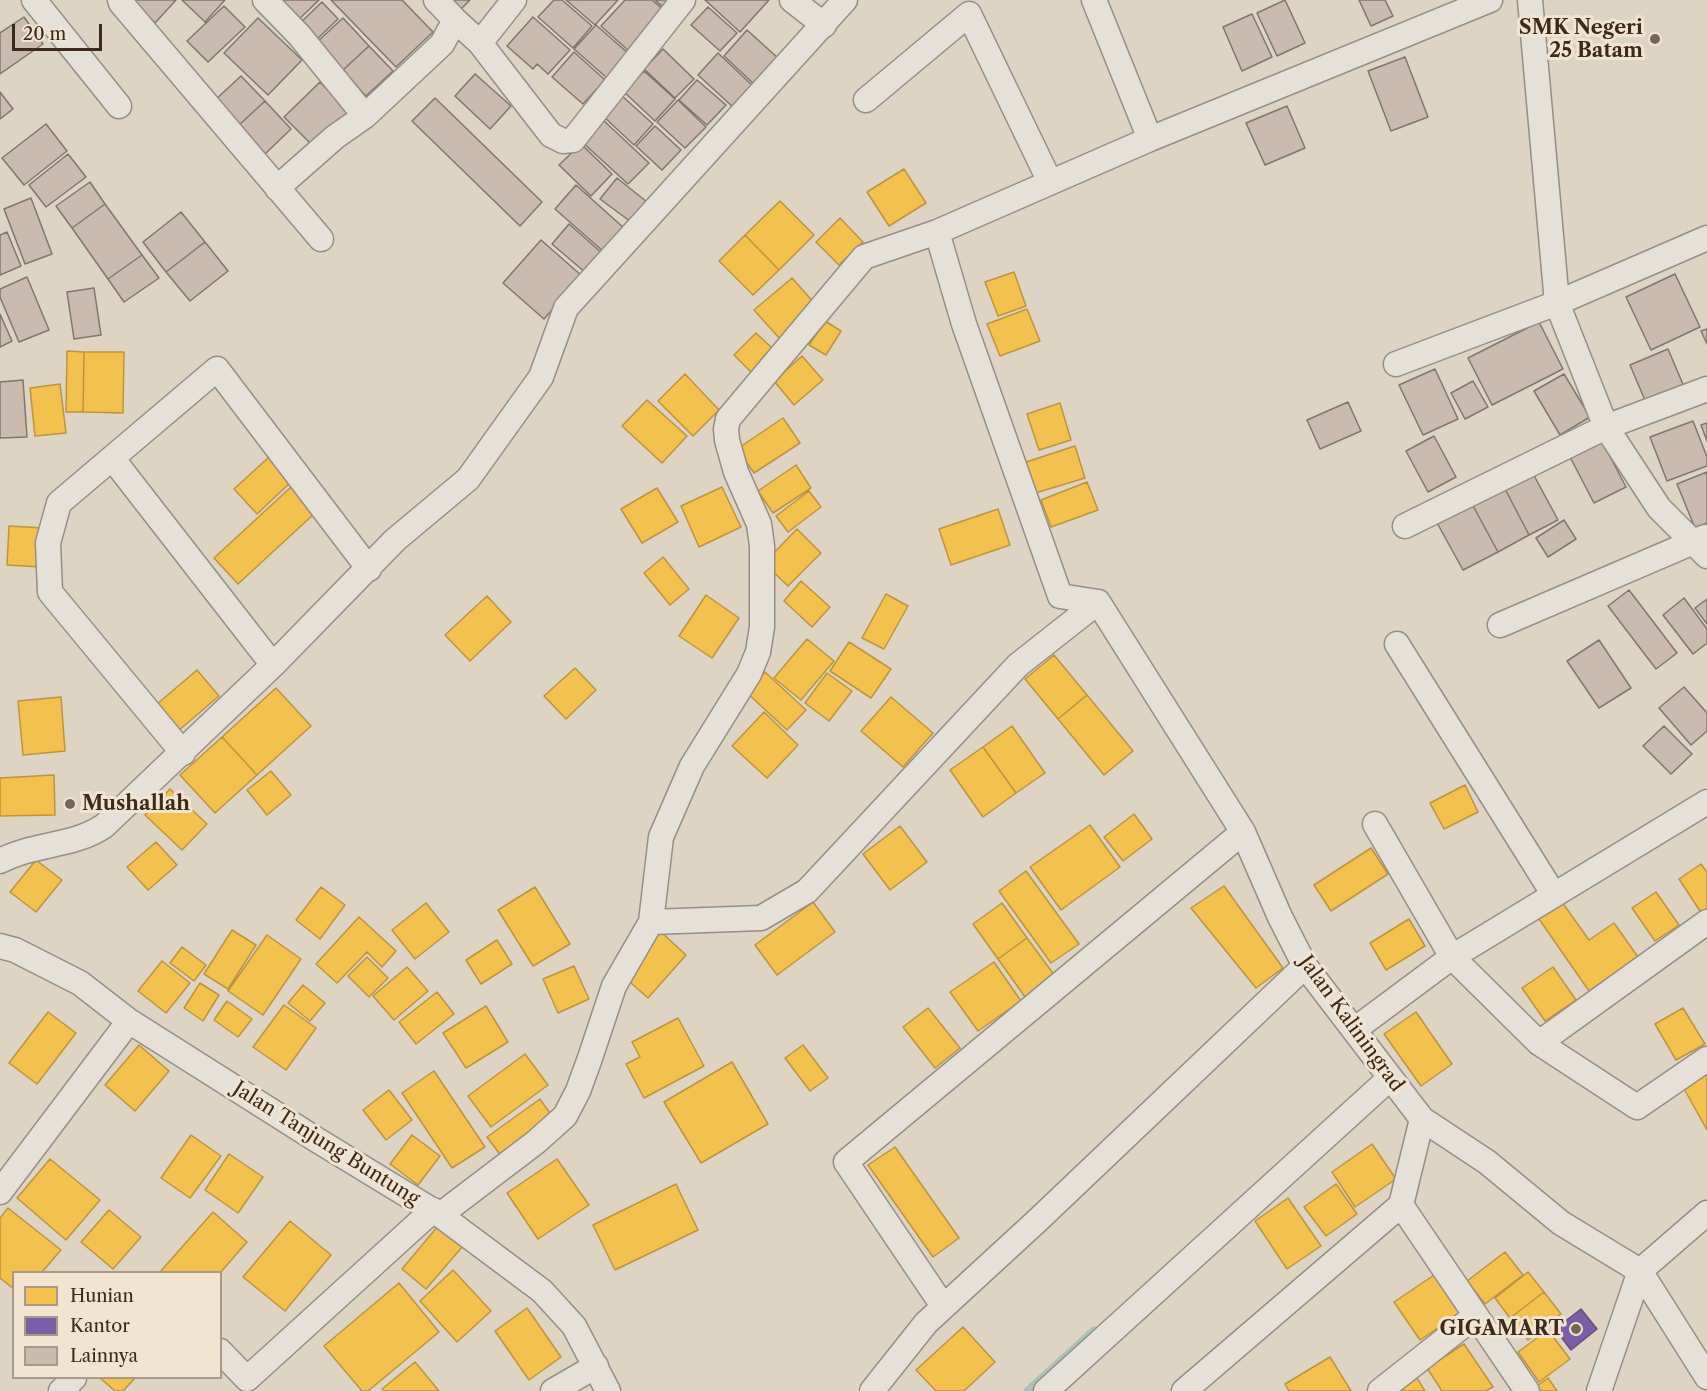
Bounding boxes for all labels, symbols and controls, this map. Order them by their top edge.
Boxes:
scale bar [15,12,105,50]
place label: SMK Negeri 25 Batam [1519,16,1643,63]
text: 20 m [23,23,66,45]
marker: SMK Negeri 25 Batam [1648,32,1662,46]
place label: Mushallah [82,792,190,816]
marker: Mushallah [63,797,77,811]
street label: Jalan Kaliningrad [1294,951,1408,1097]
street label: Jalan Tanjung Buntung [228,1077,424,1211]
legend [12,1271,222,1379]
text: Hunian [70,1285,134,1307]
text: Kantor [70,1315,130,1337]
place label: GIGAMART [1440,1317,1564,1341]
marker: GIGAMART [1569,1322,1583,1336]
text: Lainnya [70,1345,138,1367]

